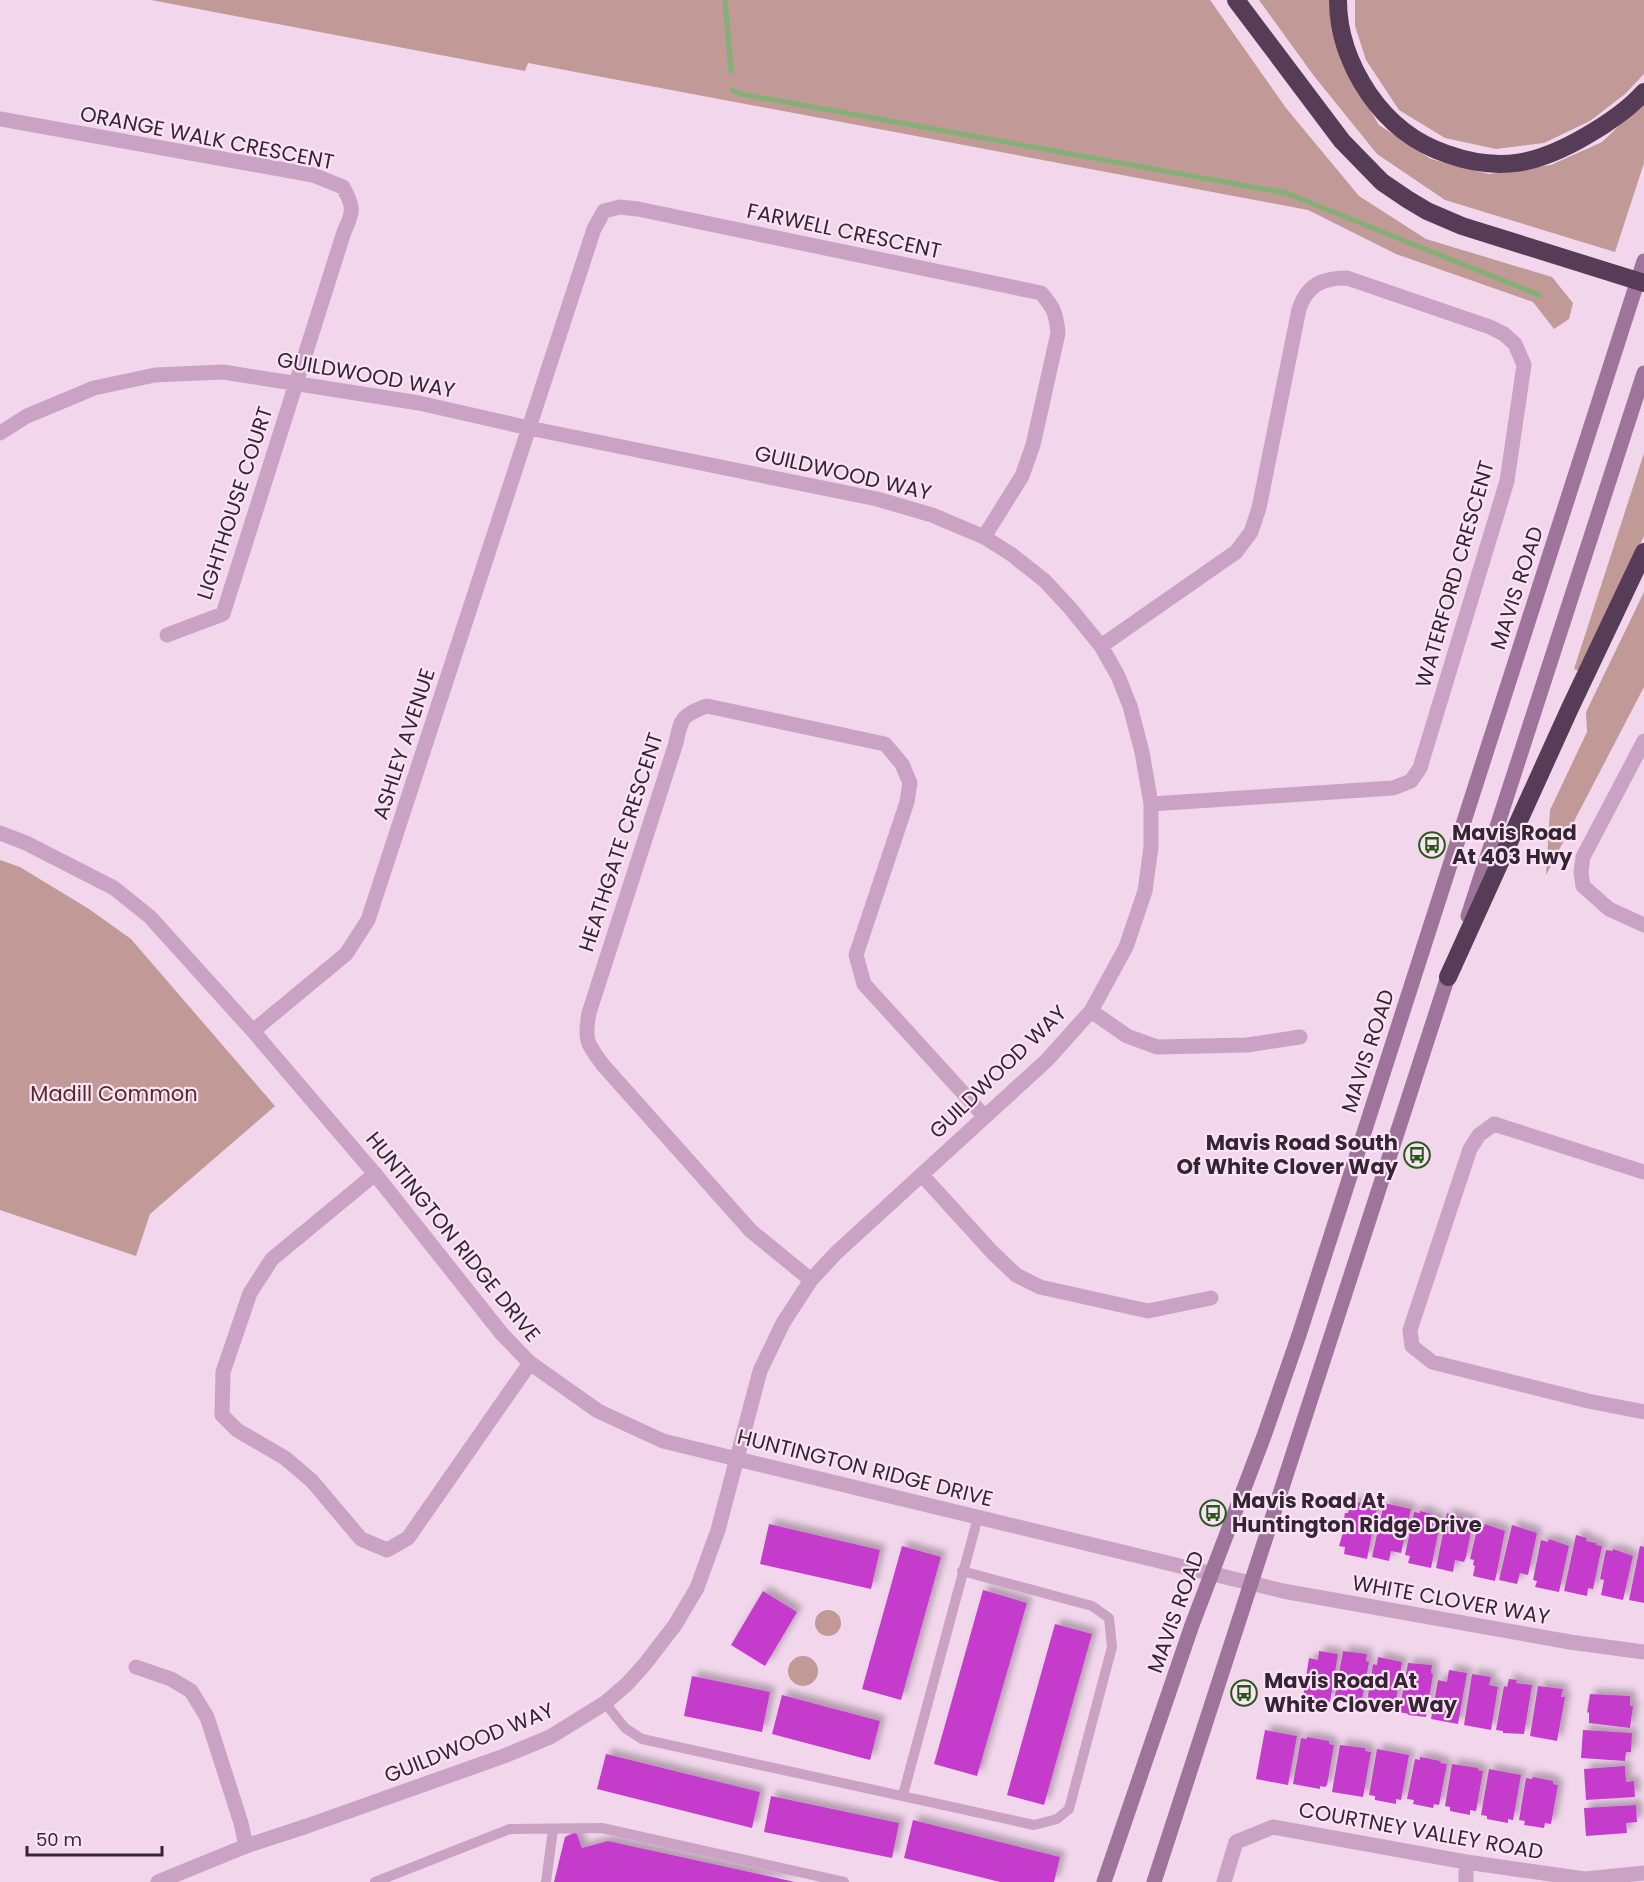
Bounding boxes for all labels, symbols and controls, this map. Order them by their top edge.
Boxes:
street label: ORANGE WALK CRESCENT [78,99,336,176]
street label: FARWELL CRESCENT [744,196,944,265]
street label: GUILDWOOD WAY [275,345,457,404]
street label: LIGHTHOUSE COURT [190,403,279,603]
street label: GUILDWOOD WAY [752,438,934,507]
street label: WATERFORD CRESCENT [1408,457,1501,691]
street label: MAVIS ROAD [1483,523,1550,653]
street label: ASHLEY AVENUE [365,664,442,823]
street label: HEATHGATE CRESCENT [571,729,670,955]
place label: Mavis Road At 403 Hwy [1452,818,1577,871]
bus stop icon: Mavis Road At 403 Hwy [1417,830,1447,860]
street label: MAVIS ROAD [1334,986,1401,1116]
street label: GUILDWOOD WAY [923,999,1073,1145]
park label: Madill Common [30,1079,198,1108]
street label: HUNTINGTON RIDGE DRIVE [359,1126,547,1348]
place label: Mavis Road South Of White Clover Way [1176,1128,1399,1181]
bus stop icon: Mavis Road South Of White Clover Way [1402,1140,1432,1170]
street label: HUNTINGTON RIDGE DRIVE [734,1422,996,1513]
place label: Mavis Road At Huntington Ridge Drive [1232,1486,1482,1539]
bus stop icon: Mavis Road At Huntington Ridge Drive [1198,1498,1228,1528]
street label: MAVIS ROAD [1140,1547,1211,1677]
street label: WHITE CLOVER WAY [1350,1568,1552,1631]
place label: Mavis Road At White Clover Way [1264,1666,1458,1719]
bus stop icon: Mavis Road At White Clover Way [1229,1678,1259,1708]
street label: GUILDWOOD WAY [380,1695,558,1790]
street label: COURTNEY VALLEY ROAD [1297,1795,1546,1866]
scale bar [27,1819,162,1857]
text: 50 m [36,1827,82,1852]

